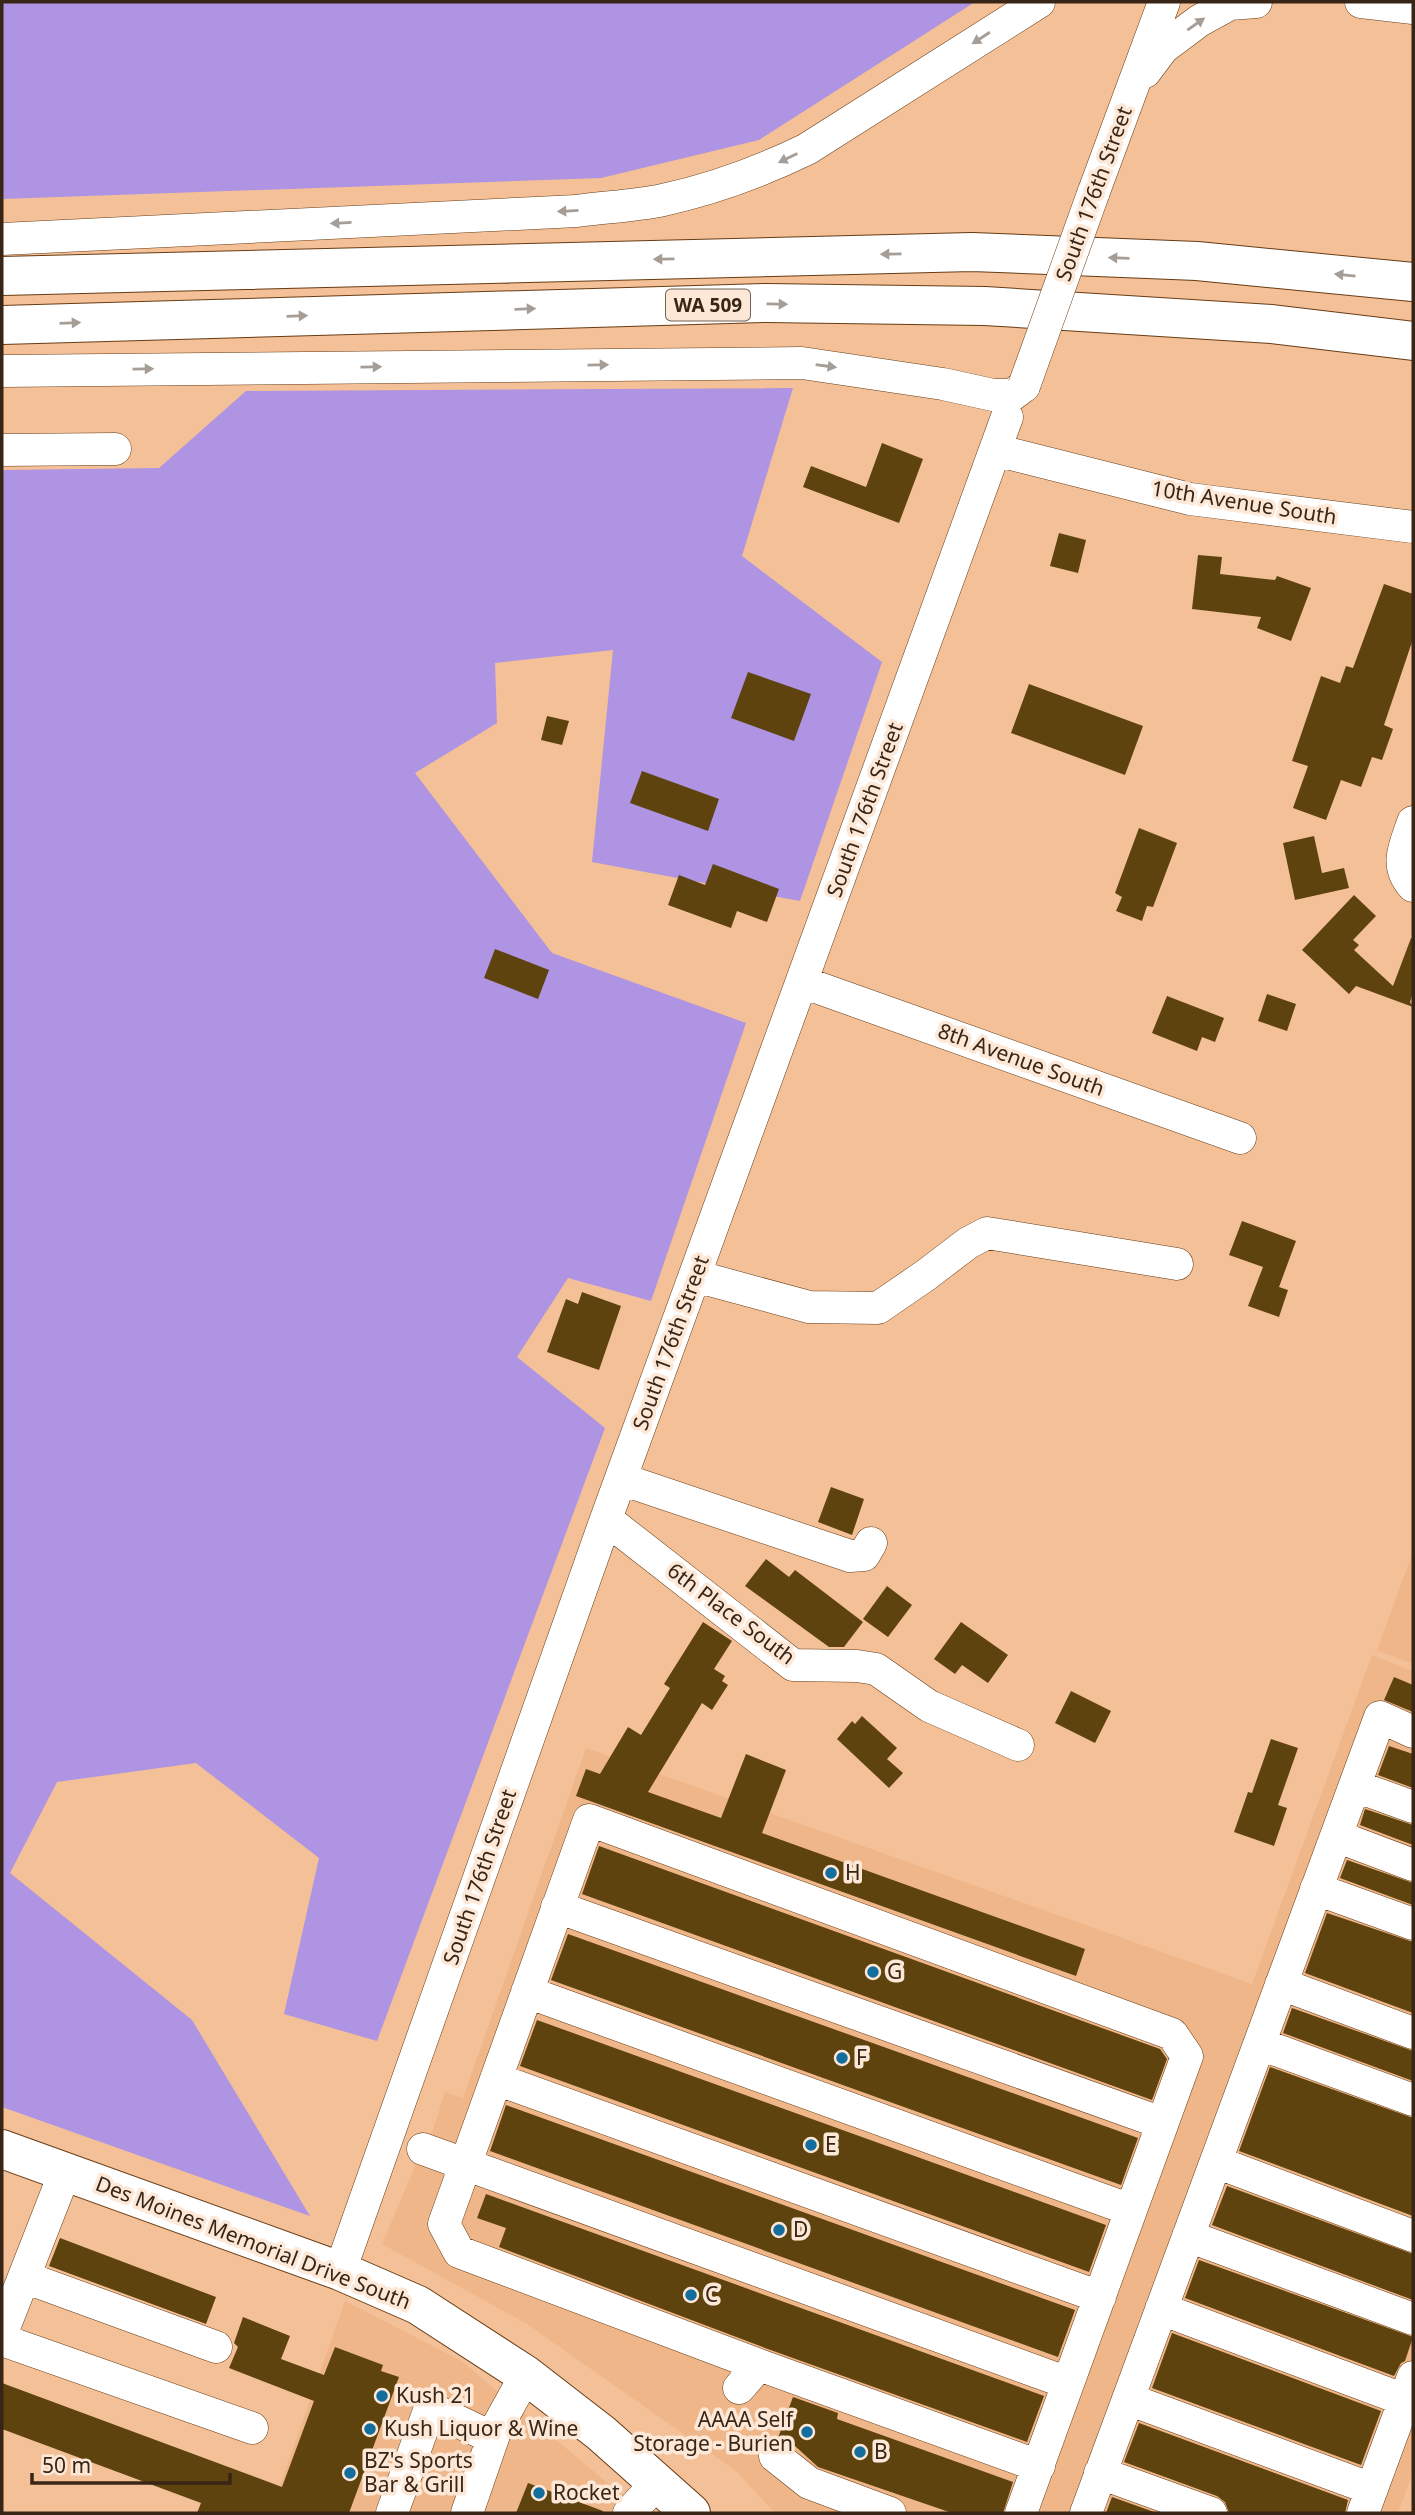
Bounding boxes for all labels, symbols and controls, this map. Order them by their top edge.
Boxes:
one-way arrow [1187,17,1205,31]
one-way arrow [971,32,991,45]
street label: South 176th Street [1048,102,1138,285]
one-way arrow [778,152,798,164]
one-way arrow [557,206,579,217]
one-way arrow [330,217,352,228]
one-way arrow [880,248,902,259]
one-way arrow [1107,252,1129,263]
one-way arrow [653,253,675,265]
one-way arrow [1334,269,1356,280]
road number: WA 509 [666,290,750,320]
one-way arrow [766,298,788,309]
one-way arrow [514,303,536,314]
one-way arrow [287,310,309,321]
one-way arrow [59,317,81,328]
one-way arrow [588,359,610,371]
one-way arrow [360,361,382,373]
one-way arrow [815,361,837,372]
one-way arrow [133,364,155,375]
street label: 10th Avenue South [1150,474,1339,530]
street label: South 176th Street [819,718,909,901]
street label: 8th Avenue South [934,1016,1108,1102]
street label: South 176th Street [625,1251,715,1434]
street label: 6th Place South [662,1556,801,1670]
street label: South 176th Street [436,1785,522,1968]
place label: H [845,1858,861,1886]
marker: H [823,1865,839,1881]
place label: G [887,1957,902,1985]
marker: G [865,1964,881,1980]
place label: F [856,2043,867,2071]
marker: F [834,2050,850,2066]
place label: E [825,2130,837,2158]
marker: E [803,2137,819,2153]
street label: Des Moines Memorial Drive South [92,2169,415,2315]
place label: D [793,2215,808,2243]
marker: D [771,2222,787,2238]
place label: C [705,2280,718,2308]
marker: C [683,2287,699,2303]
place label: Kush 21 [396,2381,475,2409]
marker: Kush 21 [374,2388,390,2404]
place label: AAAA Self Storage - Burien [633,2405,795,2457]
place label: Kush Liquor & Wine [384,2414,578,2442]
marker: Kush Liquor & Wine [362,2421,378,2437]
marker: AAAA Self Storage - Burien [799,2424,815,2440]
place label: B [874,2437,888,2465]
scale bar [32,2442,229,2486]
marker: B [852,2444,868,2460]
place label: BZ's Sports Bar & Grill [364,2446,473,2498]
text: 50 m [42,2451,91,2479]
marker: BZ's Sports Bar & Grill [342,2465,358,2481]
place label: Rocket [553,2478,620,2506]
marker: Rocket [531,2485,547,2501]

